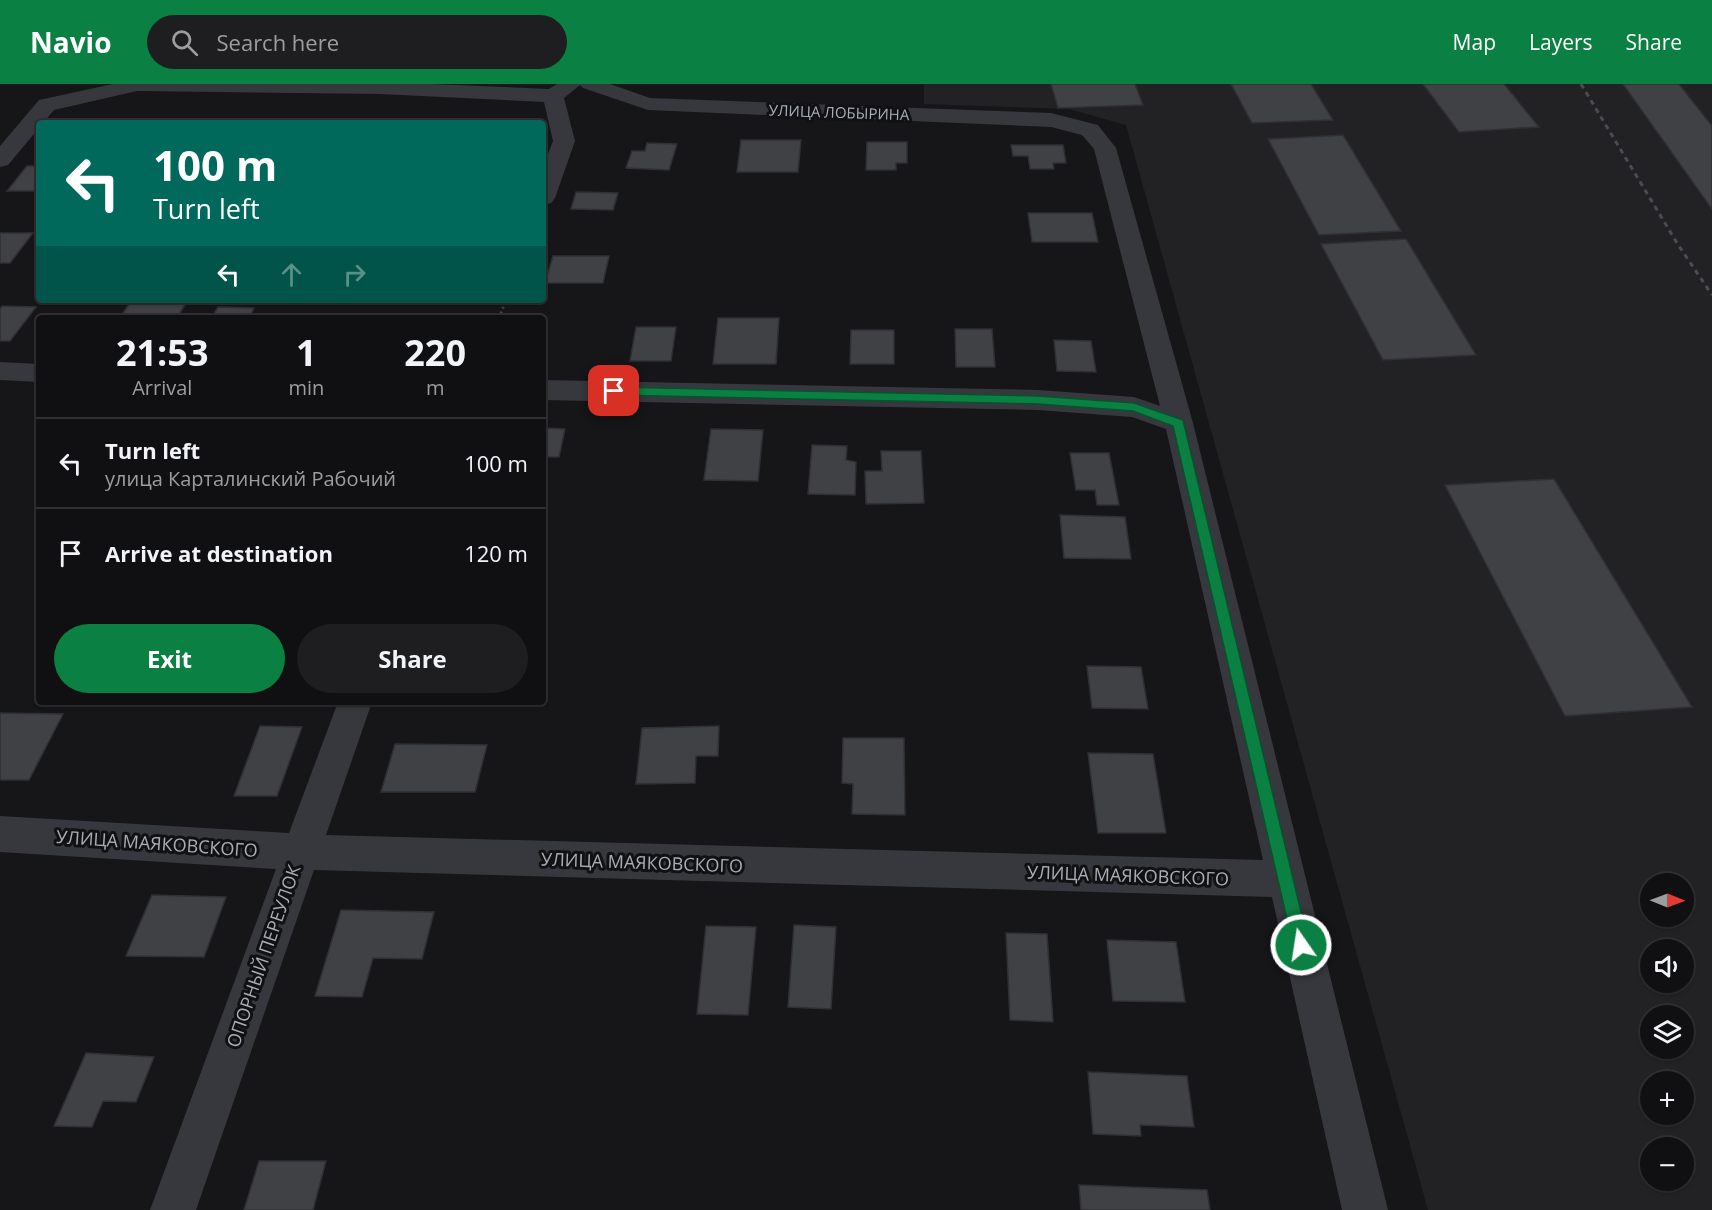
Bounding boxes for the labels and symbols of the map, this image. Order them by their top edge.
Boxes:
street label: УЛИЦА ЛОБЫРИНА [768,100,910,124]
pin [588,365,639,416]
street label: УЛИЦА МАЯКОВСКОГО [55,824,259,862]
street label: УЛИЦА МАЯКОВСКОГО [541,846,743,878]
street label: УЛИЦА МАЯКОВСКОГО [1027,859,1229,891]
street label: ОПОРНЫЙ ПЕРЕУЛОК [220,862,306,1050]
north arrow [1640,873,1694,927]
position arrow [1269,913,1333,977]

